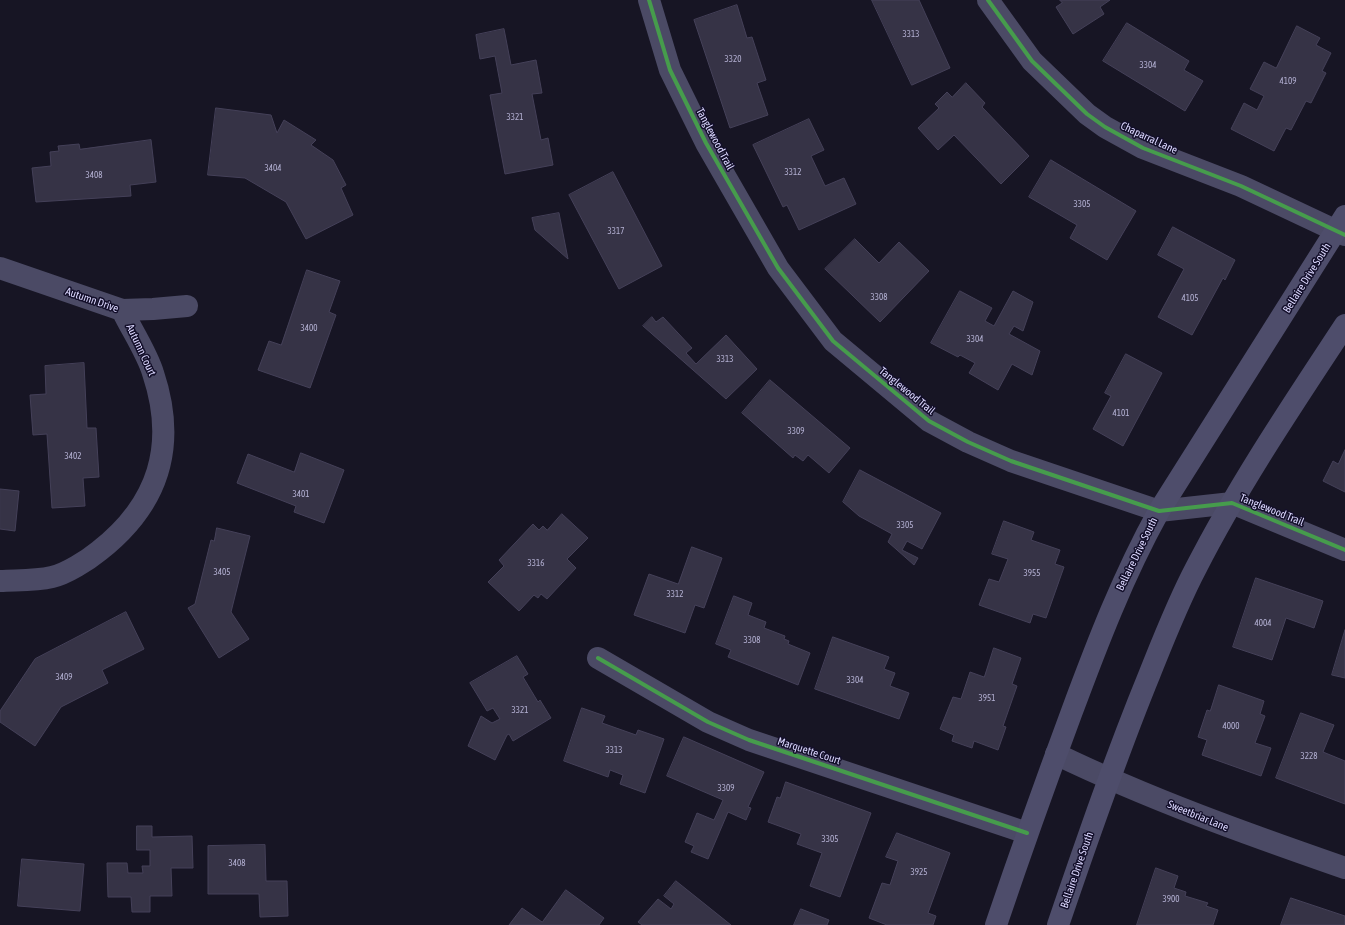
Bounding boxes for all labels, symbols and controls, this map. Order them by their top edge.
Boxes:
house number: 3313 [903,29,919,39]
house number: 3320 [725,54,741,64]
house number: 3304 [1140,60,1156,70]
house number: 4109 [1280,76,1296,86]
street label: Tanglewood Trail [693,106,737,172]
house number: 3321 [507,112,523,122]
street label: Chaparral Lane [1118,119,1180,157]
house number: 3404 [265,163,281,173]
house number: 3312 [785,167,801,177]
house number: 3408 [86,170,102,180]
house number: 3305 [1074,199,1090,209]
house number: 3317 [608,226,624,236]
street label: Bellaire Drive South [1280,241,1334,315]
street label: Autumn Drive [64,285,120,315]
house number: 3308 [871,292,887,302]
house number: 4105 [1182,293,1198,303]
street label: Autumn Court [123,322,159,378]
house number: 3400 [301,323,317,333]
house number: 3304 [967,334,983,344]
house number: 3313 [717,354,733,364]
street label: Tanglewood Trail [876,364,938,418]
house number: 4101 [1113,408,1129,418]
house number: 3309 [788,426,804,436]
house number: 3402 [65,451,81,461]
house number: 3401 [293,489,309,499]
street label: Tanglewood Trail [1238,491,1306,529]
street label: Bellaire Drive South [1114,515,1160,593]
house number: 3305 [897,520,913,530]
house number: 3316 [528,558,544,568]
house number: 3405 [214,567,230,577]
house number: 3955 [1024,568,1040,578]
house number: 3312 [667,589,683,599]
house number: 4004 [1255,618,1271,628]
house number: 3308 [744,635,760,645]
house number: 3409 [56,672,72,682]
house number: 3304 [847,675,863,685]
house number: 3951 [979,693,995,703]
house number: 3321 [512,705,528,715]
house number: 4000 [1223,721,1239,731]
street label: Marquette Court [776,735,842,767]
house number: 3313 [606,745,622,755]
house number: 3228 [1301,751,1317,761]
house number: 3309 [718,783,734,793]
street label: Sweetbriar Lane [1166,798,1230,834]
street label: Bellaire Drive South [1058,830,1096,910]
house number: 3305 [822,834,838,844]
house number: 3408 [229,858,245,868]
house number: 3925 [911,867,927,877]
house number: 3900 [1163,894,1179,904]

